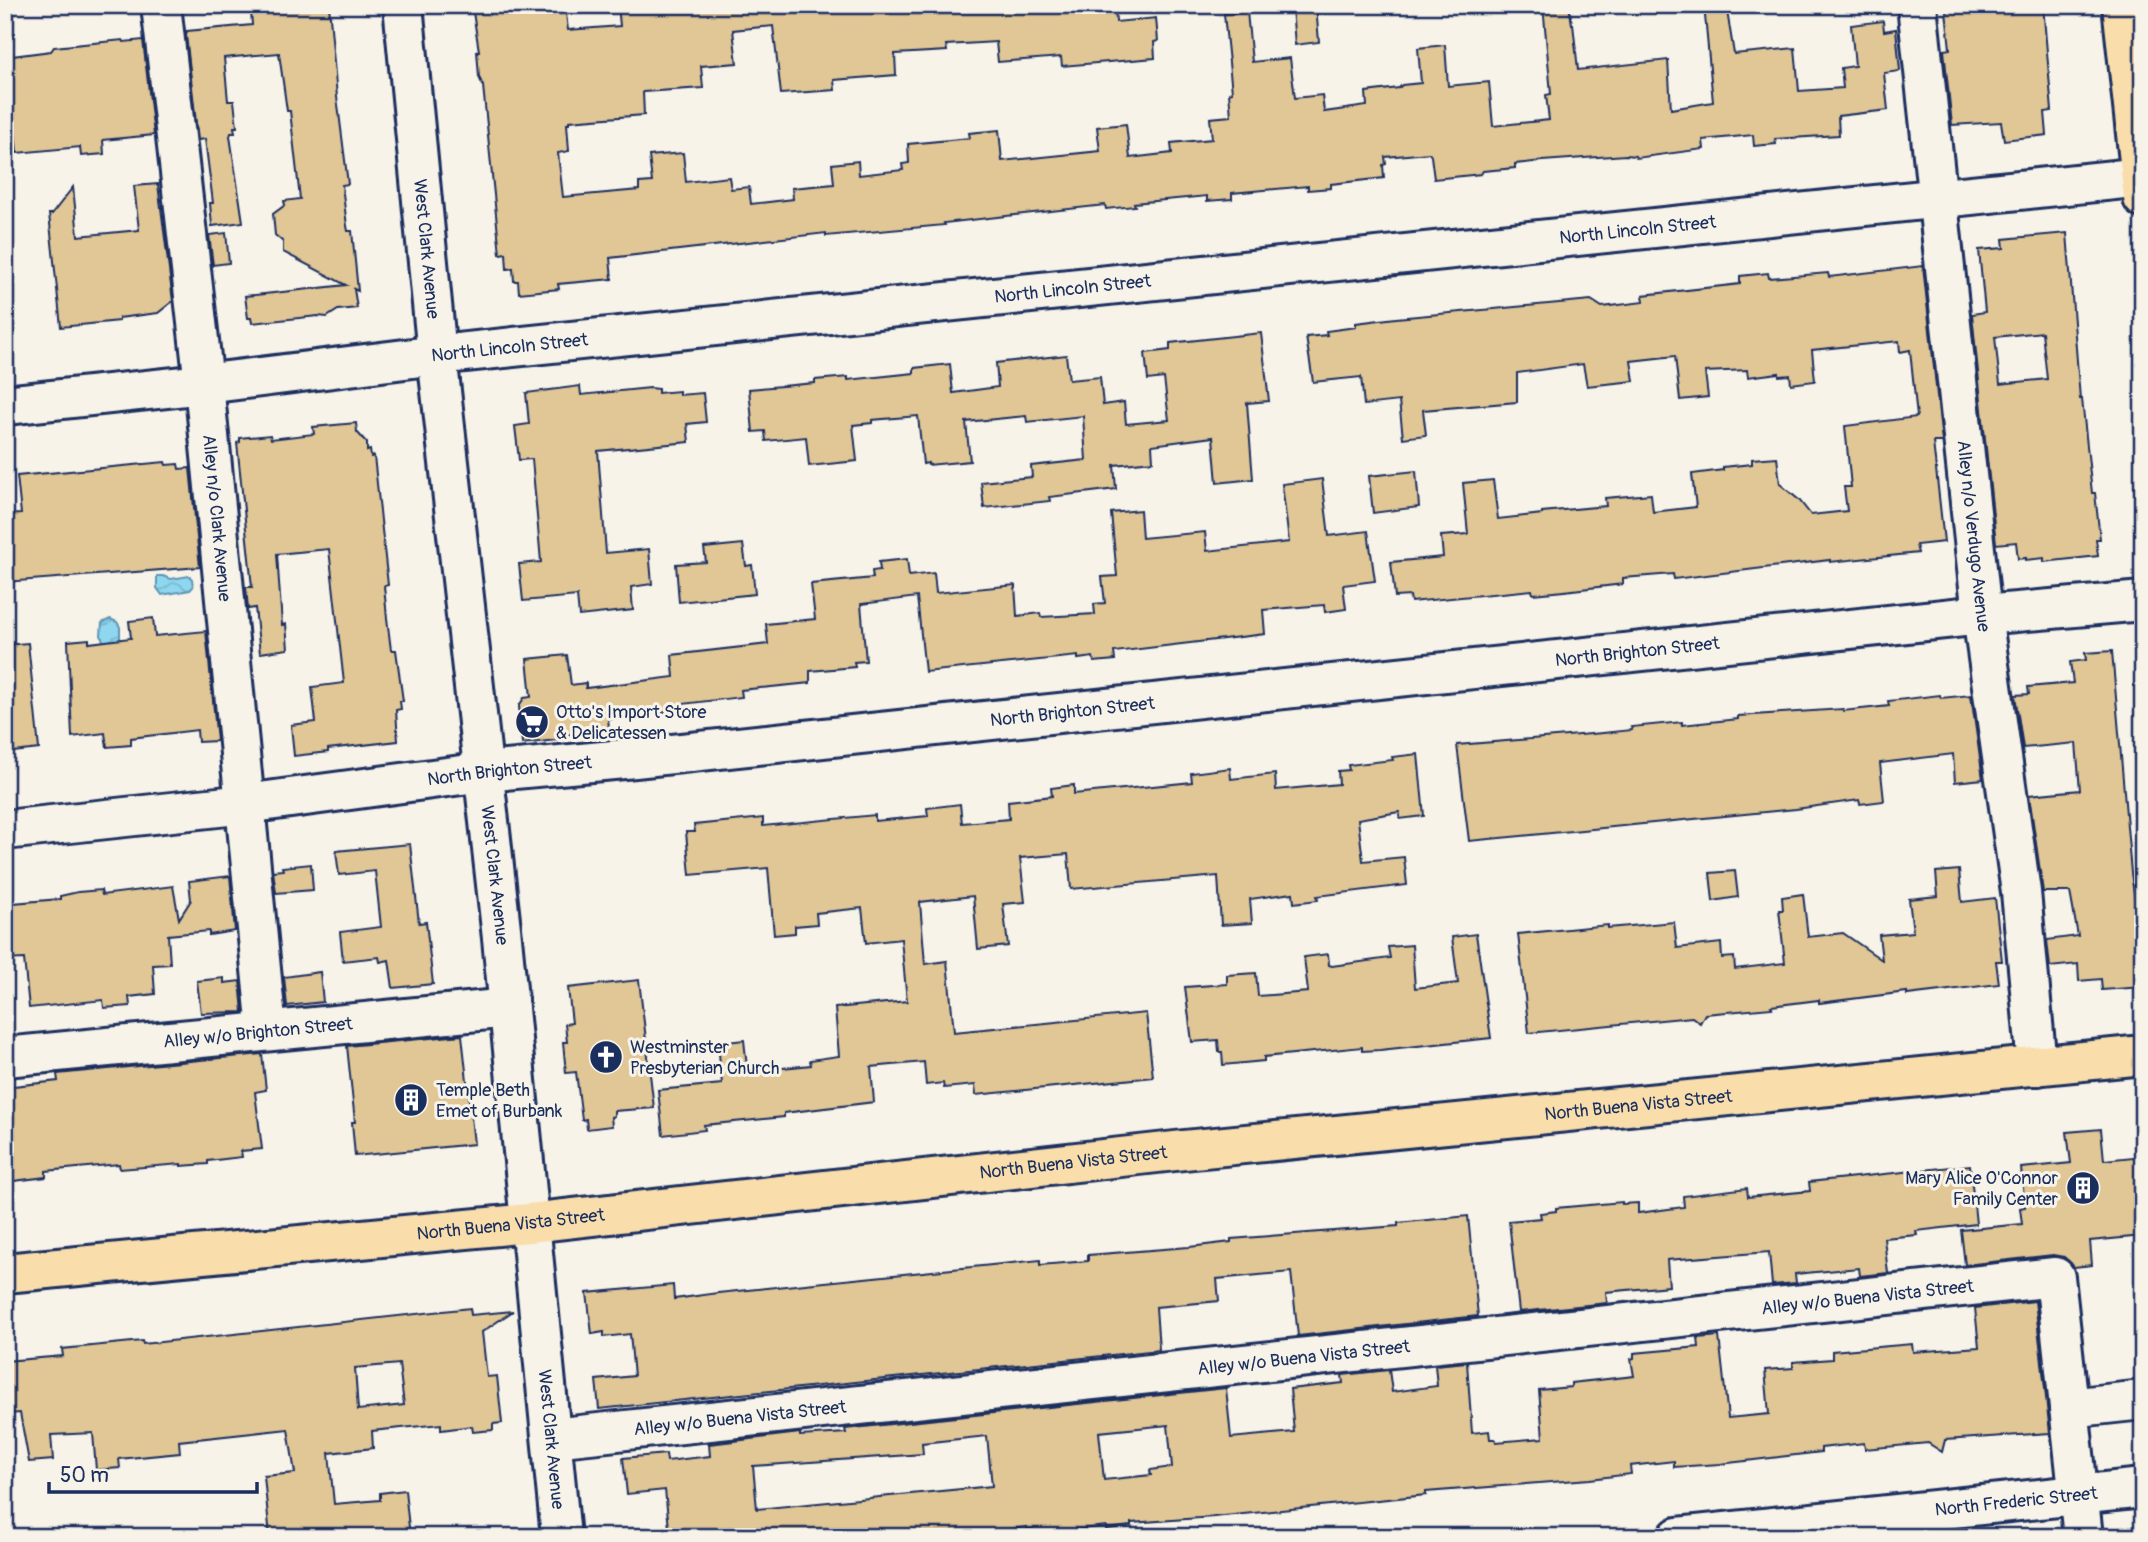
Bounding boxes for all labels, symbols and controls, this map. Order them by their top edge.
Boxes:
street label: West Clark Avenue [408,178,444,320]
street label: North Lincoln Street [1558,211,1718,250]
street label: North Lincoln Street [993,269,1153,309]
street label: North Lincoln Street [430,328,590,368]
street label: Alley n/o Clark Avenue [197,433,236,603]
street label: Alley n/o Verdugo Avenue [1951,439,1995,634]
street label: North Brighton Street [1554,632,1721,672]
street label: North Brighton Street [989,692,1156,732]
place label: Otto's Import Store & Delicatessen [556,701,706,745]
supermarket icon: Otto's Import Store & Delicatessen [513,703,551,741]
street label: North Brighton Street [426,751,593,792]
street label: West Clark Avenue [475,804,514,946]
street label: Alley w/o Brighton Street [162,1012,354,1054]
place label: Westminster Presbyterian Church [630,1036,779,1080]
church icon: Westminster Presbyterian Church [587,1038,625,1076]
place label: Temple Beth Emet of Burbank [436,1079,563,1123]
building icon: Temple Beth Emet of Burbank [392,1081,430,1119]
street label: North Buena Vista Street [1543,1085,1734,1126]
street label: North Buena Vista Street [978,1141,1169,1185]
place label: Mary Alice O'Connor Family Center [1905,1167,2059,1211]
building icon: Mary Alice O'Connor Family Center [2064,1169,2102,1207]
street label: North Buena Vista Street [416,1204,607,1246]
street label: Alley w/o Buena Vista Street [1760,1275,1976,1320]
street label: Alley w/o Buena Vista Street [1196,1335,1412,1381]
street label: West Clark Avenue [533,1368,569,1511]
street label: Alley w/o Buena Vista Street [633,1395,848,1441]
scale bar [49,1451,257,1495]
text: 50 m [60,1462,109,1489]
street label: North Frederic Street [1934,1482,2099,1522]

